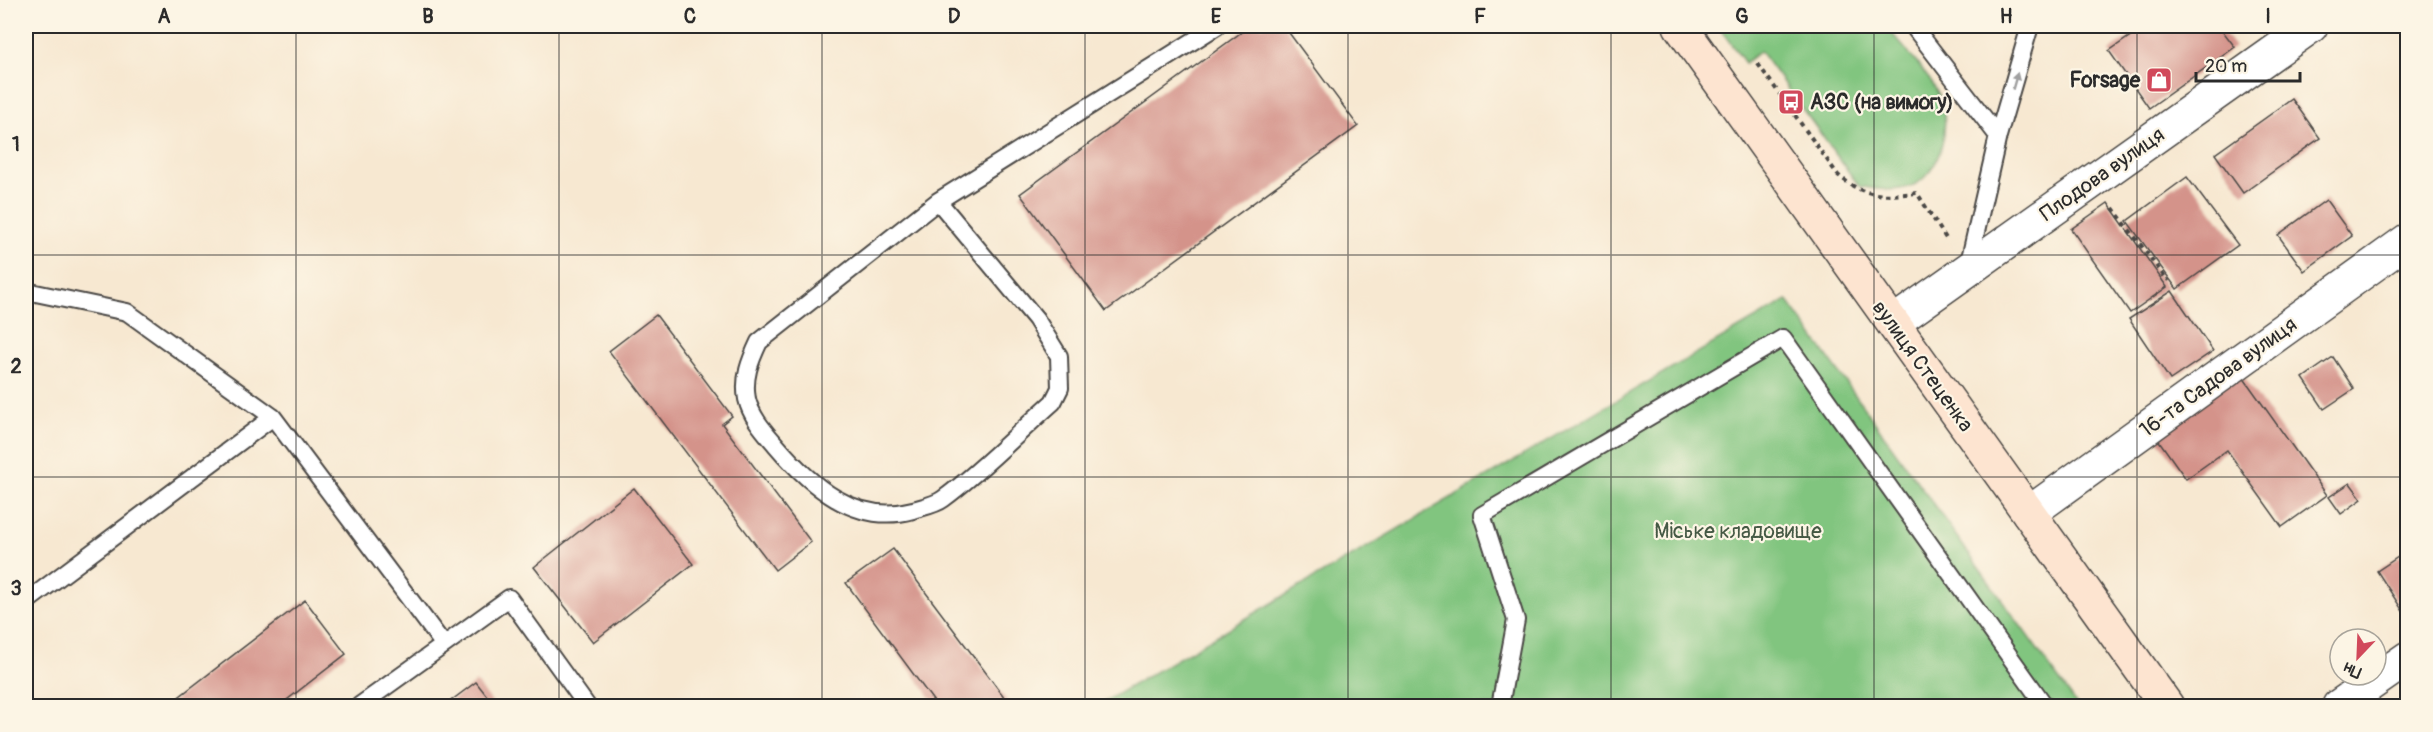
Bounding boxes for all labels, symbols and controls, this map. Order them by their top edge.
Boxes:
text: A [158,4,171,29]
text: B [422,4,434,29]
text: C [684,4,696,29]
text: D [948,4,961,29]
text: E [1211,4,1222,29]
text: F [1474,4,1486,29]
text: G [1735,4,1749,29]
text: H [2000,4,2013,29]
text: I [2265,4,2271,29]
scale bar [2196,45,2300,83]
text: 20 m [2205,55,2247,78]
shop icon: Forsage [2144,65,2174,95]
place label: Forsage [2070,67,2141,94]
one-way arrow [2010,72,2020,90]
bus stop icon: АЗС (на вимогу) [1776,87,1806,117]
place label: АЗС (на вимогу) [1810,89,1954,116]
street label: Плодова вулиця [2035,121,2170,227]
text: 1 [12,132,20,157]
street label: вулиця Стеценка [1866,295,1979,437]
street label: 16-та Садова вулиця [2134,311,2302,444]
text: 2 [10,354,22,379]
park label: Міське кладовище [1654,518,1822,545]
text: 3 [10,576,22,601]
north arrow [2328,627,2388,687]
text: Пн [2341,657,2365,683]

